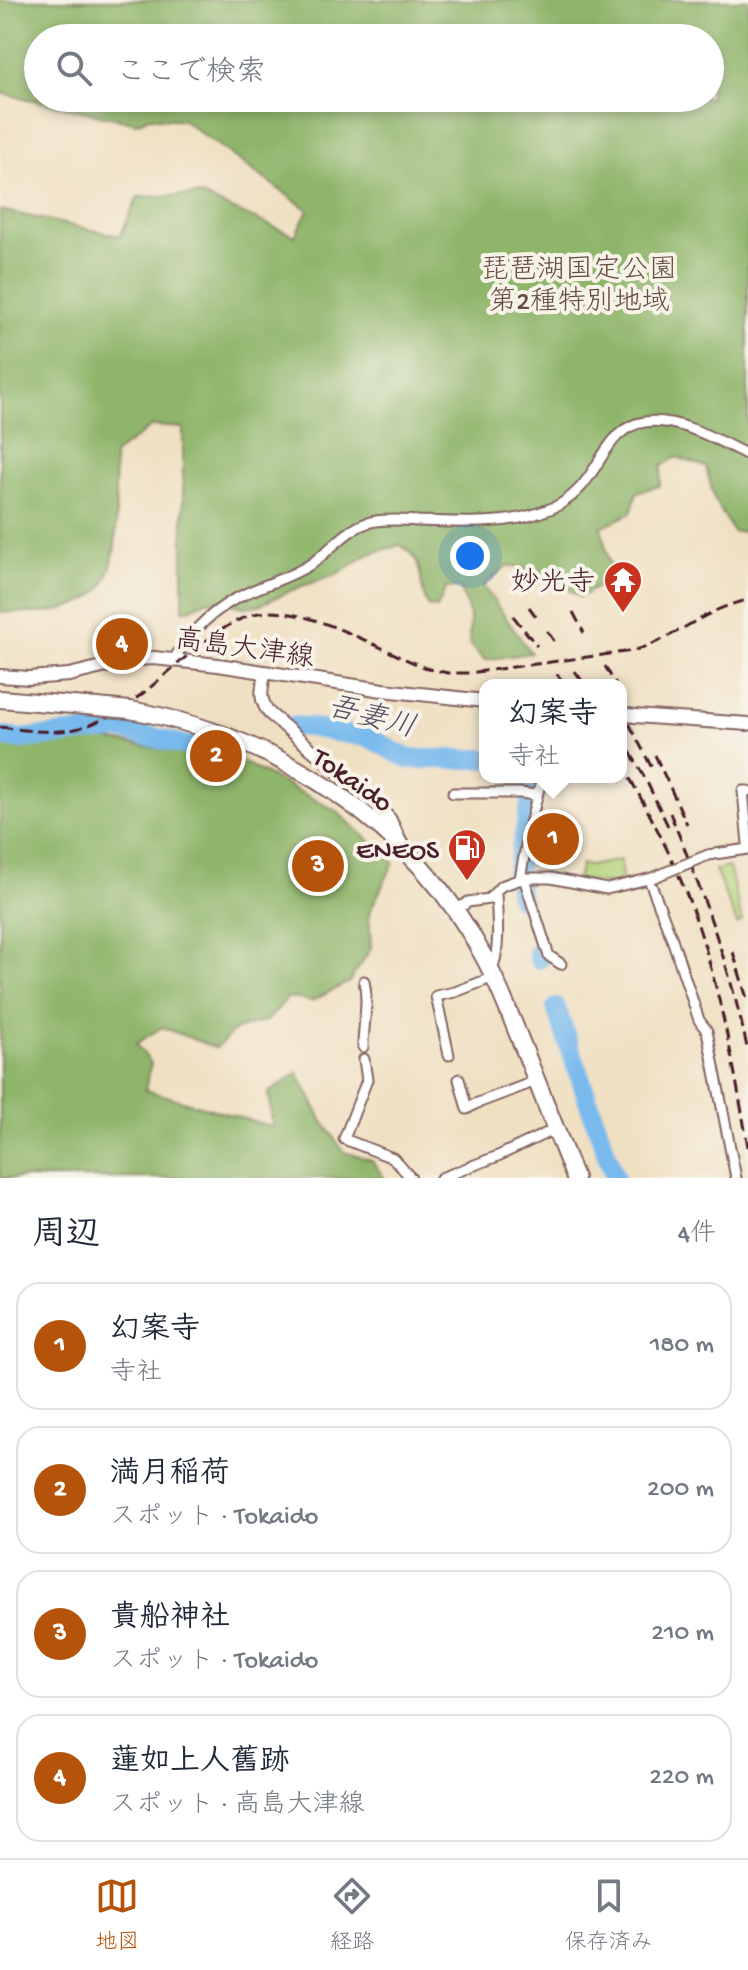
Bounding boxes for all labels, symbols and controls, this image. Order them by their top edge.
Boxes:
search box [24,24,724,112]
icon: search [52,46,96,90]
text: ここで検索 [116,57,266,92]
park label: 琵琶湖国定公園 第2種特別地域 [481,254,677,320]
your location [450,536,490,576]
temple icon: 妙光寺 [602,559,644,614]
place label: 妙光寺 [511,567,595,601]
pin: 4 [96,614,148,674]
street label: 高島大津線 [173,623,316,677]
popup [479,679,627,783]
water label: 吾妻川 [323,689,419,748]
text: 幻案寺 [508,699,598,734]
pin: 2 [190,726,242,786]
street label: Tokaido [303,741,398,821]
text: 寺社 [508,744,560,775]
pin: 1 [527,809,579,869]
fuel station icon: ENEOS [446,827,488,882]
pin: 3 [292,836,344,896]
place label: ENEOS [356,836,439,869]
text: 周辺 [32,1217,100,1257]
text: 4件 [678,1220,716,1251]
text: 幻案寺 [110,1314,200,1349]
text: 1 [55,1331,65,1362]
text: 180 m [650,1331,714,1362]
text: 寺社 [110,1359,162,1390]
text: 満月稲荷 [110,1458,230,1493]
text: 2 [54,1475,66,1506]
text: 200 m [647,1475,714,1506]
text: スポット · Tokaido [110,1503,318,1534]
text: 貴船神社 [110,1602,230,1637]
text: 3 [53,1619,67,1650]
text: 210 m [651,1619,714,1650]
text: スポット · Tokaido [110,1647,318,1678]
text: 蓮如上人舊跡 [110,1746,290,1781]
text: 4 [54,1763,66,1794]
text: 220 m [649,1763,714,1794]
text: スポット · 高島大津線 [110,1791,364,1822]
tab: 地図 [95,1874,139,1957]
tab: 経路 [330,1874,374,1957]
tab: 保存済み [565,1874,653,1957]

